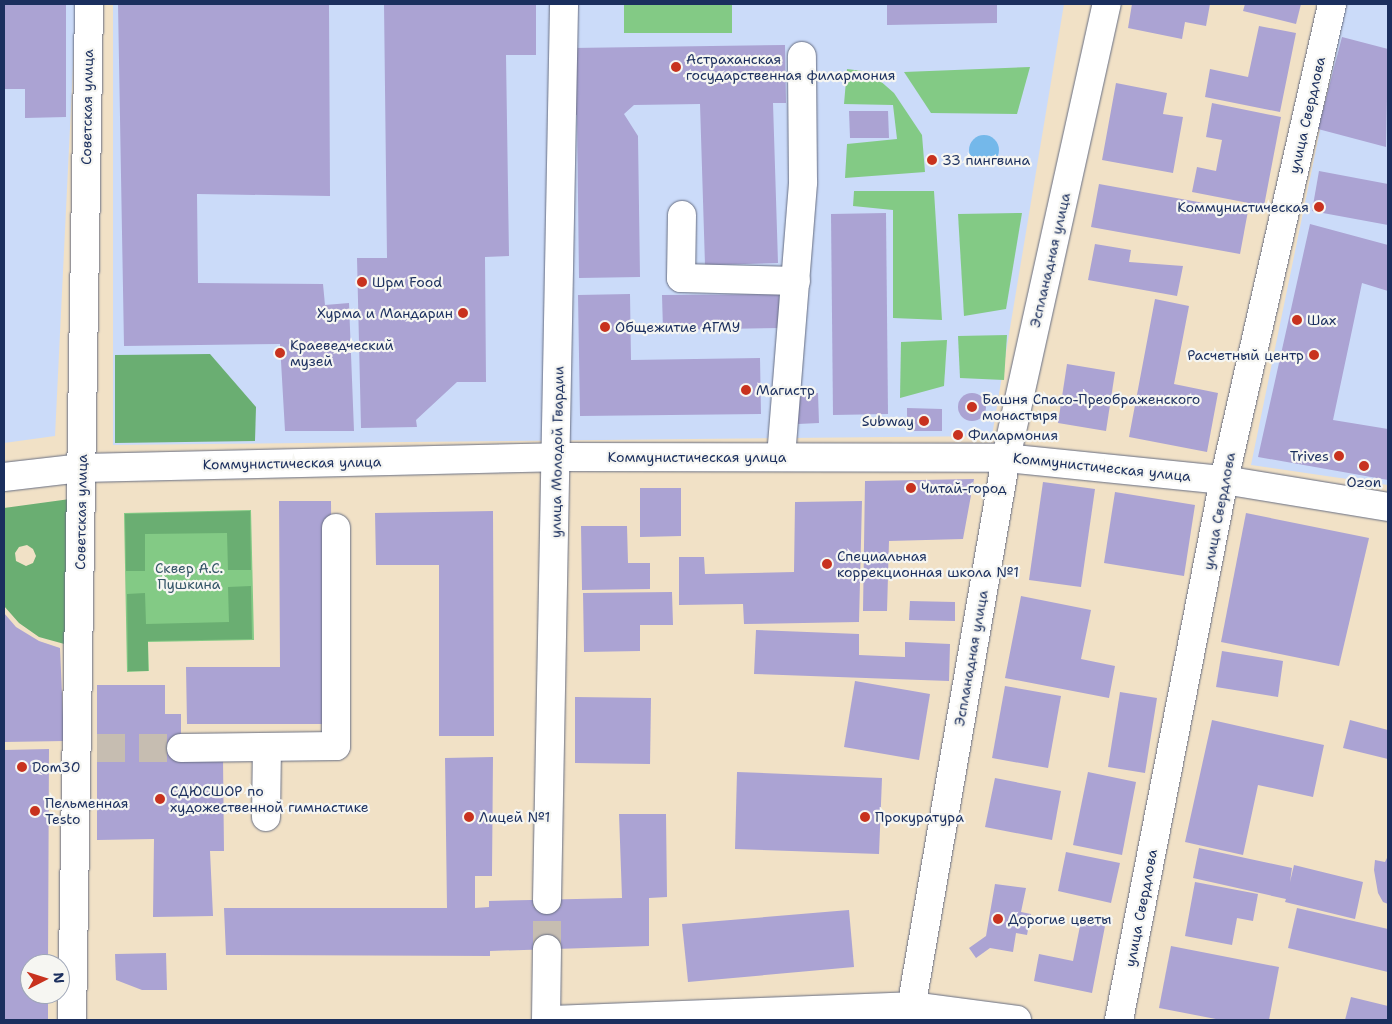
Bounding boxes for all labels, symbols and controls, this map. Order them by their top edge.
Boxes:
street label: Советская улица [78,49,96,165]
place label: Астраханская государственная филармония [686,51,895,84]
street label: улица Свердлова [1285,55,1329,175]
marker: Астраханская государственная филармония [670,61,682,73]
place label: 33 пингвина [942,152,1030,168]
marker: 33 пингвина [926,154,938,166]
street label: Эспланадная улица [1026,191,1074,329]
place label: Коммунистическая [1177,199,1309,215]
marker: Коммунистическая [1313,201,1325,213]
place label: Шрм Food [372,274,442,290]
marker: Шрм Food [356,276,368,288]
place label: Хурма и Мандарин [317,305,453,321]
marker: Хурма и Мандарин [457,307,469,319]
place label: Шах [1307,312,1336,328]
marker: Шах [1291,314,1303,326]
place label: Общежитие АГМУ [615,319,740,335]
marker: Общежитие АГМУ [599,321,611,333]
place label: Краеведческий музей [290,337,394,370]
marker: Краеведческий музей [274,347,286,359]
place label: Расчетный центр [1187,347,1304,363]
marker: Расчетный центр [1308,349,1320,361]
street label: улица Молодой Гвардии [547,366,567,538]
place label: Магистр [756,382,815,398]
marker: Магистр [740,384,752,396]
place label: Башня Спасо-Преображенского монастыря [982,391,1200,424]
marker: Башня Спасо-Преображенского монастыря [966,401,978,413]
place label: Subway [862,413,914,429]
marker: Subway [918,415,930,427]
place label: Филармония [968,427,1058,443]
marker: Филармония [952,429,964,441]
place label: Trives [1290,448,1329,464]
street label: Коммунистическая улица [608,449,786,465]
street label: Коммунистическая улица [1012,449,1192,485]
marker: Trives [1333,450,1345,462]
street label: улица Свердлова [1199,451,1239,571]
street label: Коммунистическая улица [202,453,382,473]
street label: Советская улица [72,454,90,570]
marker: Ozon [1358,460,1370,472]
place label: Ozon [1347,474,1381,490]
place label: Читай-город [921,480,1007,496]
marker: Читай-город [905,482,917,494]
place label: Специальная коррекционная школа №1 [837,548,1019,580]
marker: Специальная коррекционная школа №1 [821,558,833,570]
park label: Сквер А.С. Пушкина [155,560,223,592]
street label: Эспланадная улица [951,589,991,727]
place label: Dom30 [32,759,80,775]
marker: Dom30 [16,761,28,773]
place label: СДЮСШОР по художественной гимнастике [170,783,369,816]
marker: СДЮСШОР по художественной гимнастике [154,793,166,805]
place label: Пельменная Testo [45,795,129,828]
marker: Пельменная Testo [29,805,41,817]
place label: Лицей №1 [479,809,550,825]
place label: Прокуратура [875,809,964,825]
marker: Лицей №1 [463,811,475,823]
marker: Прокуратура [859,811,871,823]
street label: улица Свердлова [1121,848,1161,968]
place label: Дорогие цветы [1008,911,1111,927]
marker: Дорогие цветы [992,913,1004,925]
north arrow [20,954,70,1004]
text: N [49,971,68,984]

